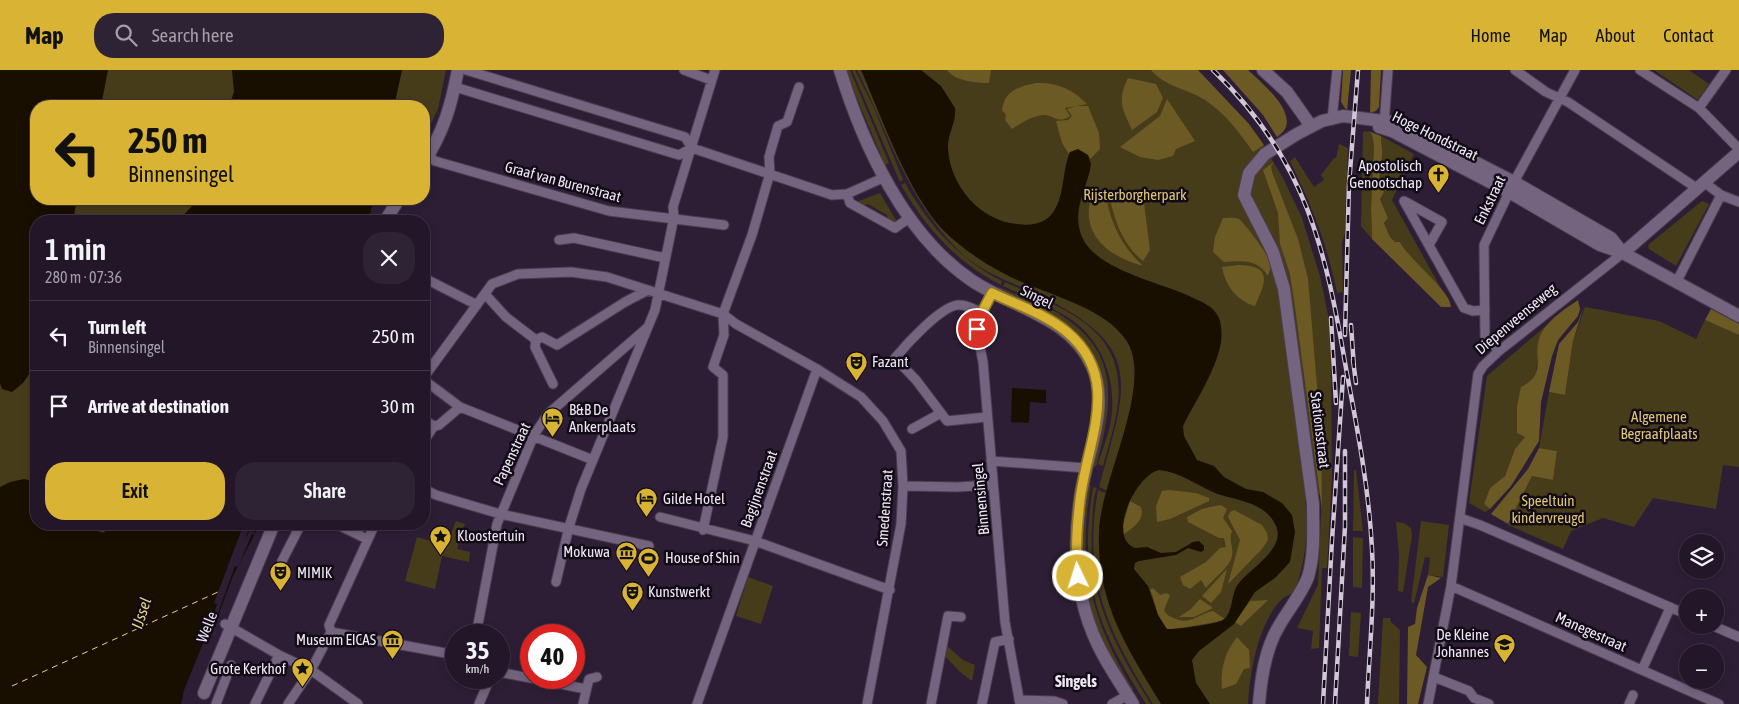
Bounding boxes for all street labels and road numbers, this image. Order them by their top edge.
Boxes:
street label: Hoge Hondstraat [1390,108,1481,164]
street label: Graaf van Burenstraat [503,158,623,205]
street label: Enkstraat [1470,173,1509,227]
street label: Diepenveenseweg [1472,279,1560,358]
street label: Singel [1018,281,1056,312]
street label: Stationsstraat [1307,391,1334,469]
street label: Papenstraat [490,420,533,488]
street label: Bagijnenstraat [737,448,780,530]
street label: Binnensingel [969,462,992,536]
street label: Smedenstraat [873,469,896,547]
street label: Manegestraat [1553,608,1629,655]
street label: Welle [193,609,220,645]

